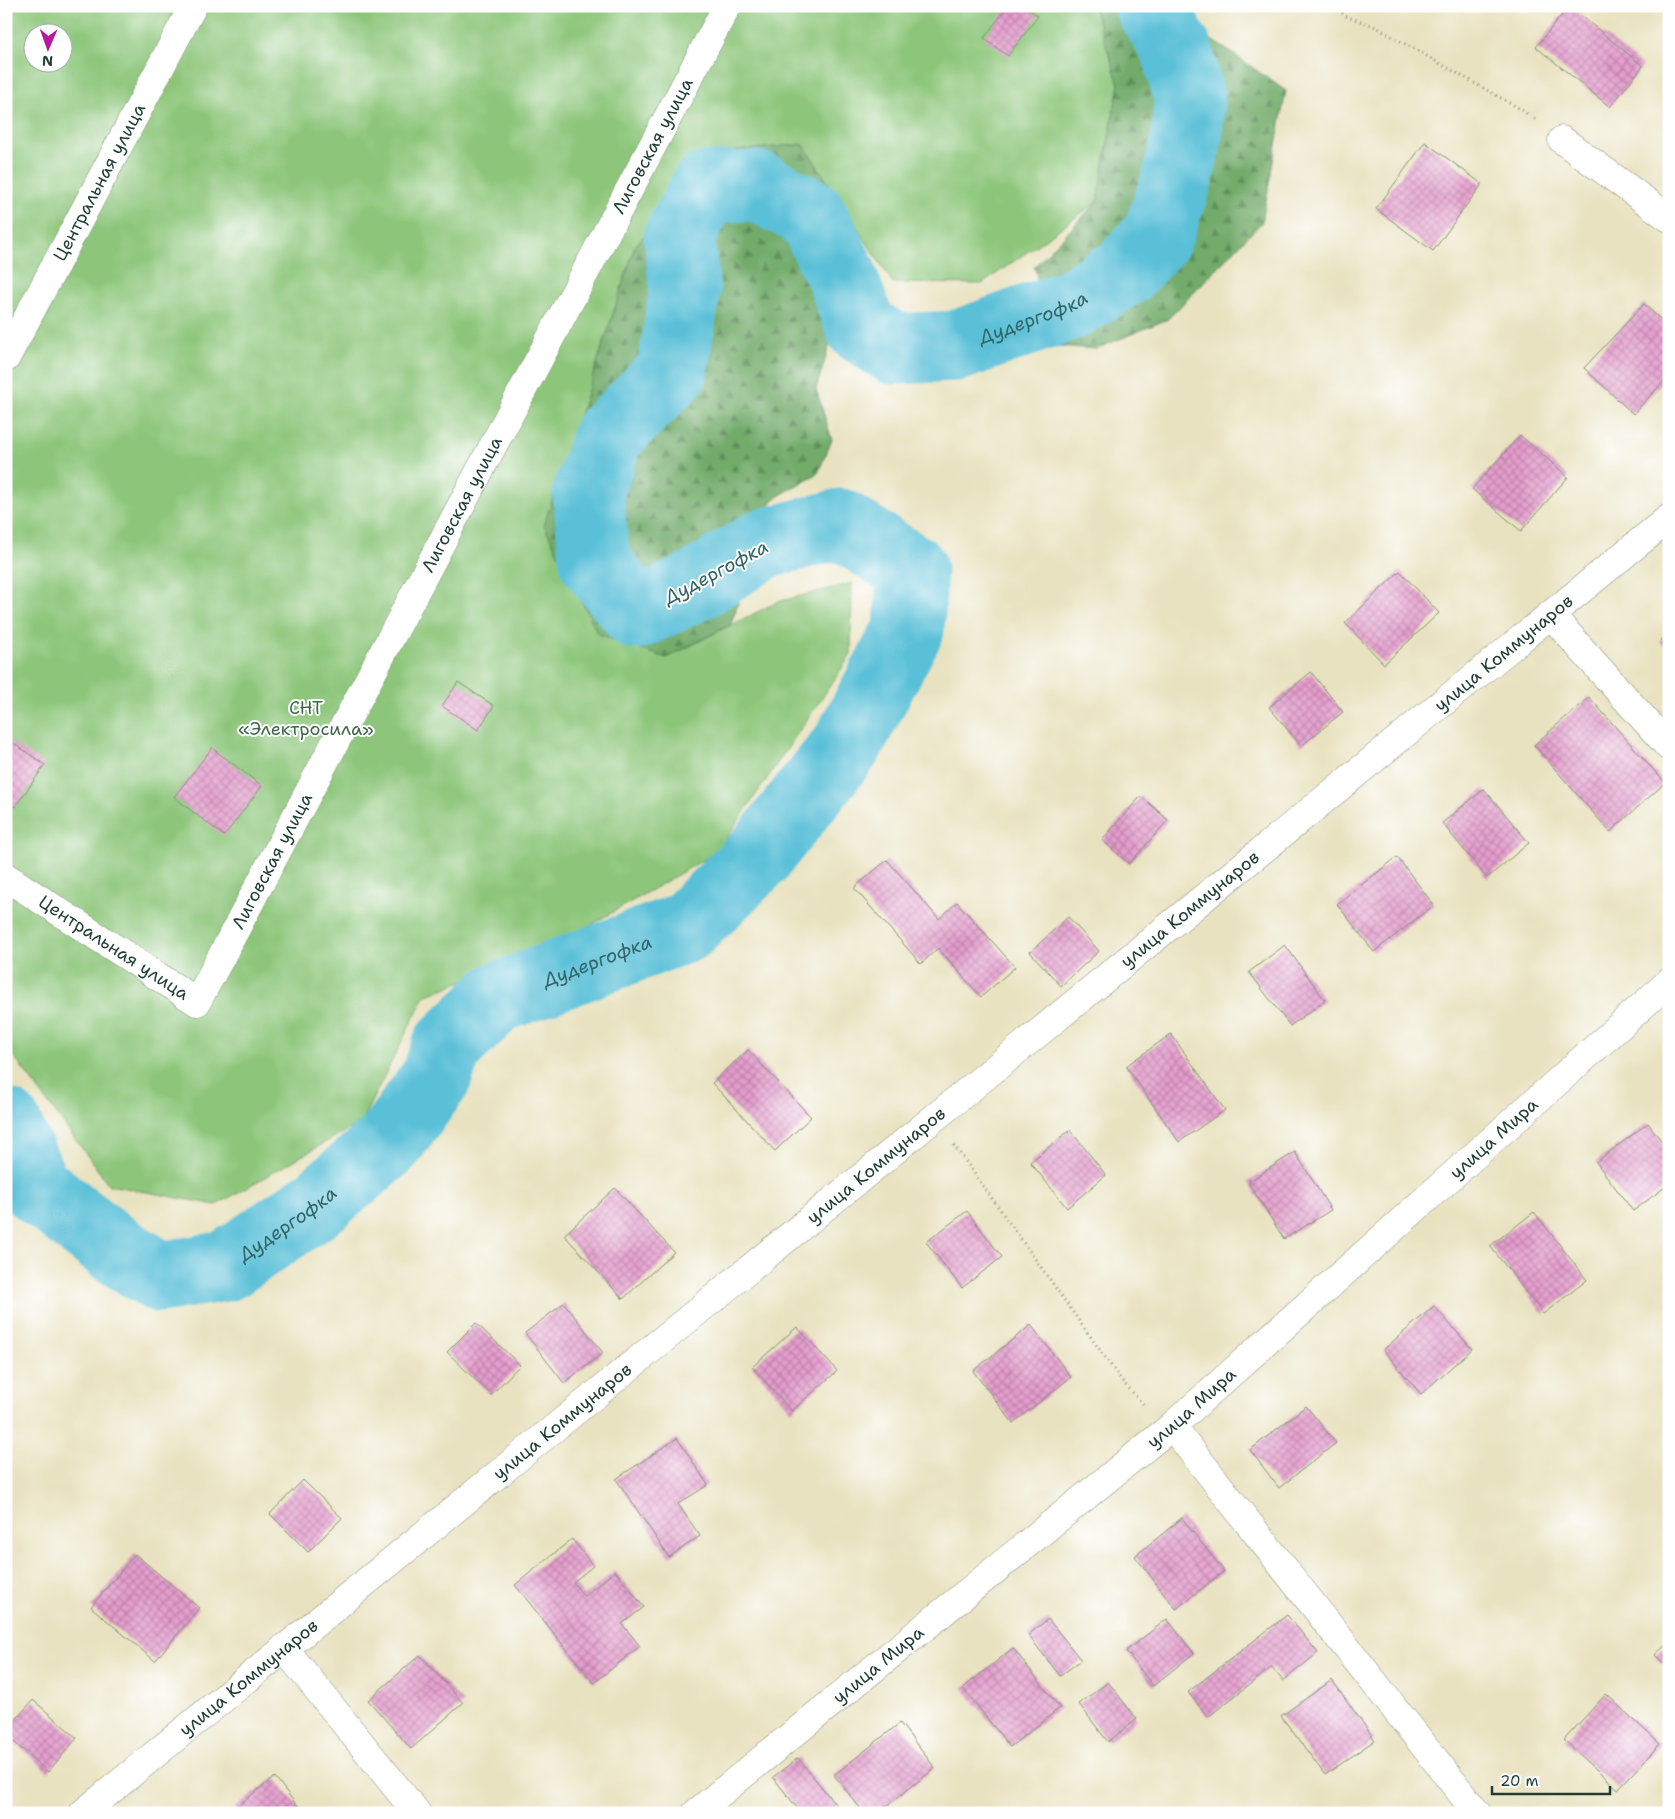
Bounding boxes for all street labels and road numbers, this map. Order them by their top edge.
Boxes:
street label: Лиговская улица [607,74,699,218]
street label: Центральная улица [48,99,151,265]
street label: Лиговская улица [416,432,508,577]
street label: улица Коммунаров [1429,589,1578,717]
street label: Лиговская улица [226,789,318,933]
street label: улица Коммунаров [1115,845,1264,973]
street label: Центральная улица [34,890,194,1006]
street label: улица Мира [1444,1093,1543,1184]
street label: улица Коммунаров [802,1101,951,1229]
street label: улица Коммунаров [488,1358,637,1485]
street label: улица Мира [1142,1362,1241,1454]
street label: улица Коммунаров [174,1614,323,1742]
street label: улица Мира [828,1620,929,1709]

